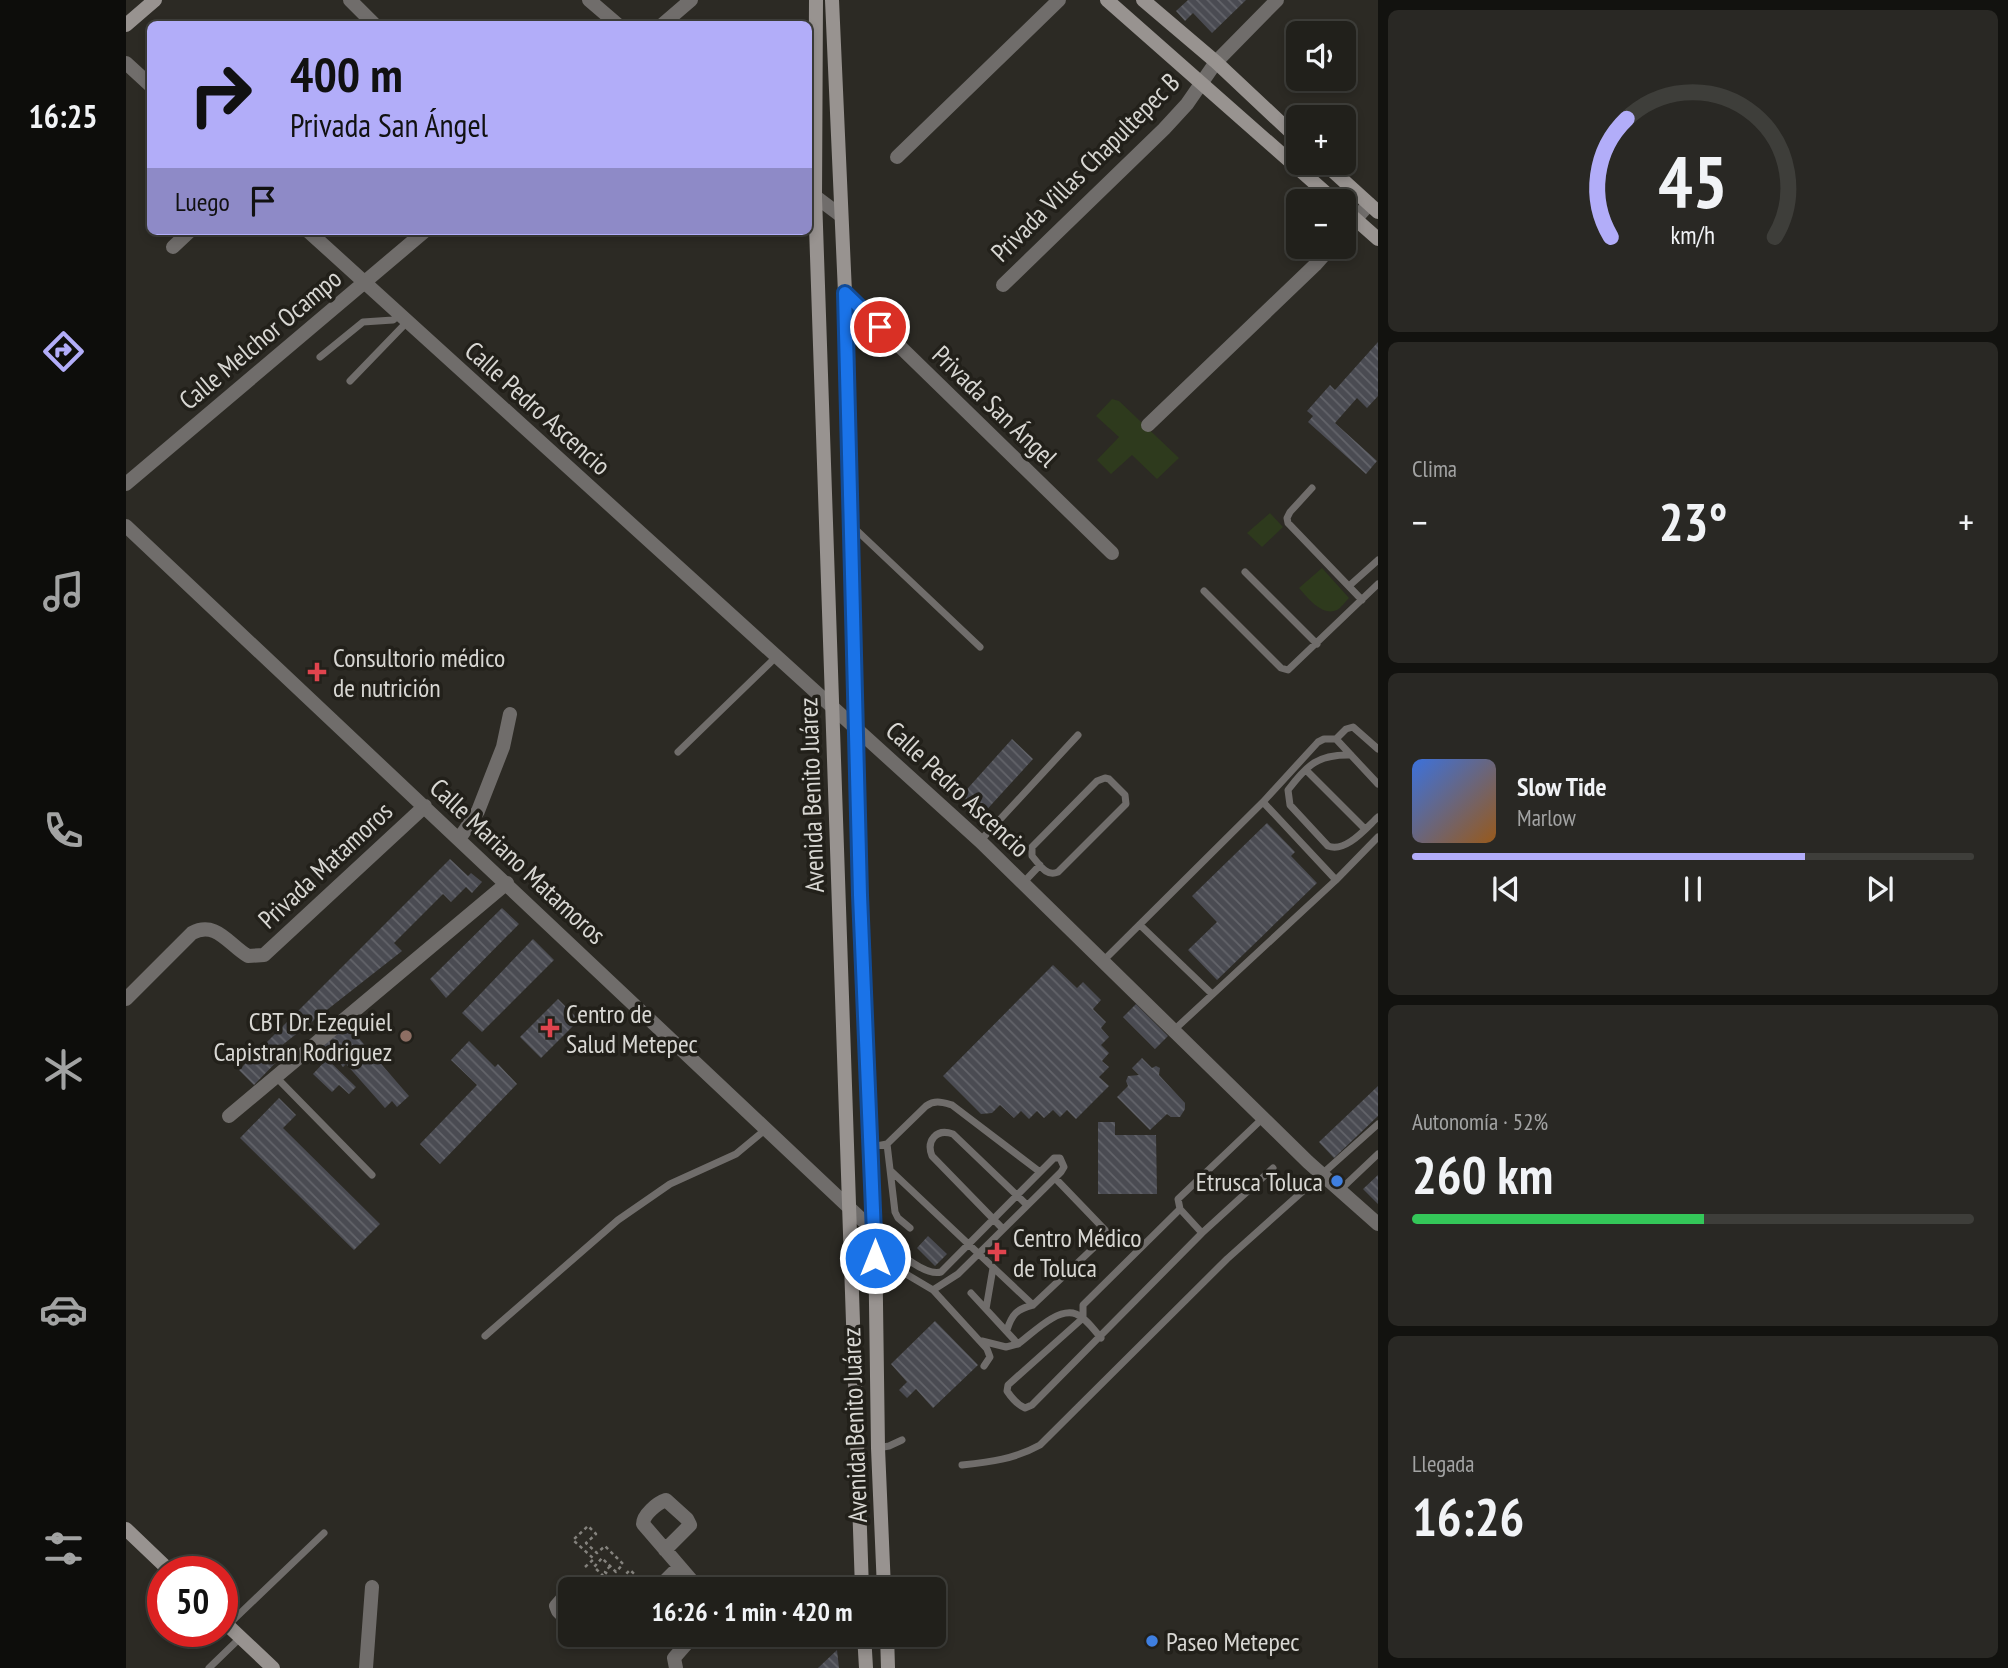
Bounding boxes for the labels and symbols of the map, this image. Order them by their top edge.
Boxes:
street label: Privada Villas Chapultepec B [984,66,1186,268]
street label: Calle Melchor Ocampo [172,262,348,416]
pin [850,297,910,357]
street label: Calle Pedro Ascencio [458,334,618,482]
street label: Privada San Ángel [926,338,1064,474]
place label: Consultorio médico de nutrición [333,641,505,704]
marker: Consultorio médico de nutrición [307,662,327,682]
street label: Avenida Benito Juárez [791,697,831,893]
street label: Calle Pedro Ascencio [879,714,1037,864]
street label: Calle Mariano Matamoros [423,771,613,951]
street label: Privada Matamoros [251,795,399,935]
place label: Centro de Salud Metepec [566,997,698,1060]
place label: CBT Dr. Ezequiel Capistran Rodriguez [214,1005,392,1068]
marker: Centro de Salud Metepec [540,1018,560,1038]
marker: CBT Dr. Ezequiel Capistran Rodriguez [398,1028,414,1044]
place label: Etrusca Toluca [1196,1165,1323,1198]
marker: Etrusca Toluca [1329,1173,1345,1189]
position arrow [838,1221,912,1295]
place label: Centro Médico de Toluca [1013,1221,1142,1284]
marker: Centro Médico de Toluca [987,1242,1007,1262]
street label: Avenida Benito Juárez [834,1327,874,1523]
speed limit sign: 50 [147,1556,238,1647]
place label: Paseo Metepec [1166,1625,1300,1658]
marker: Paseo Metepec [1144,1633,1160,1649]

